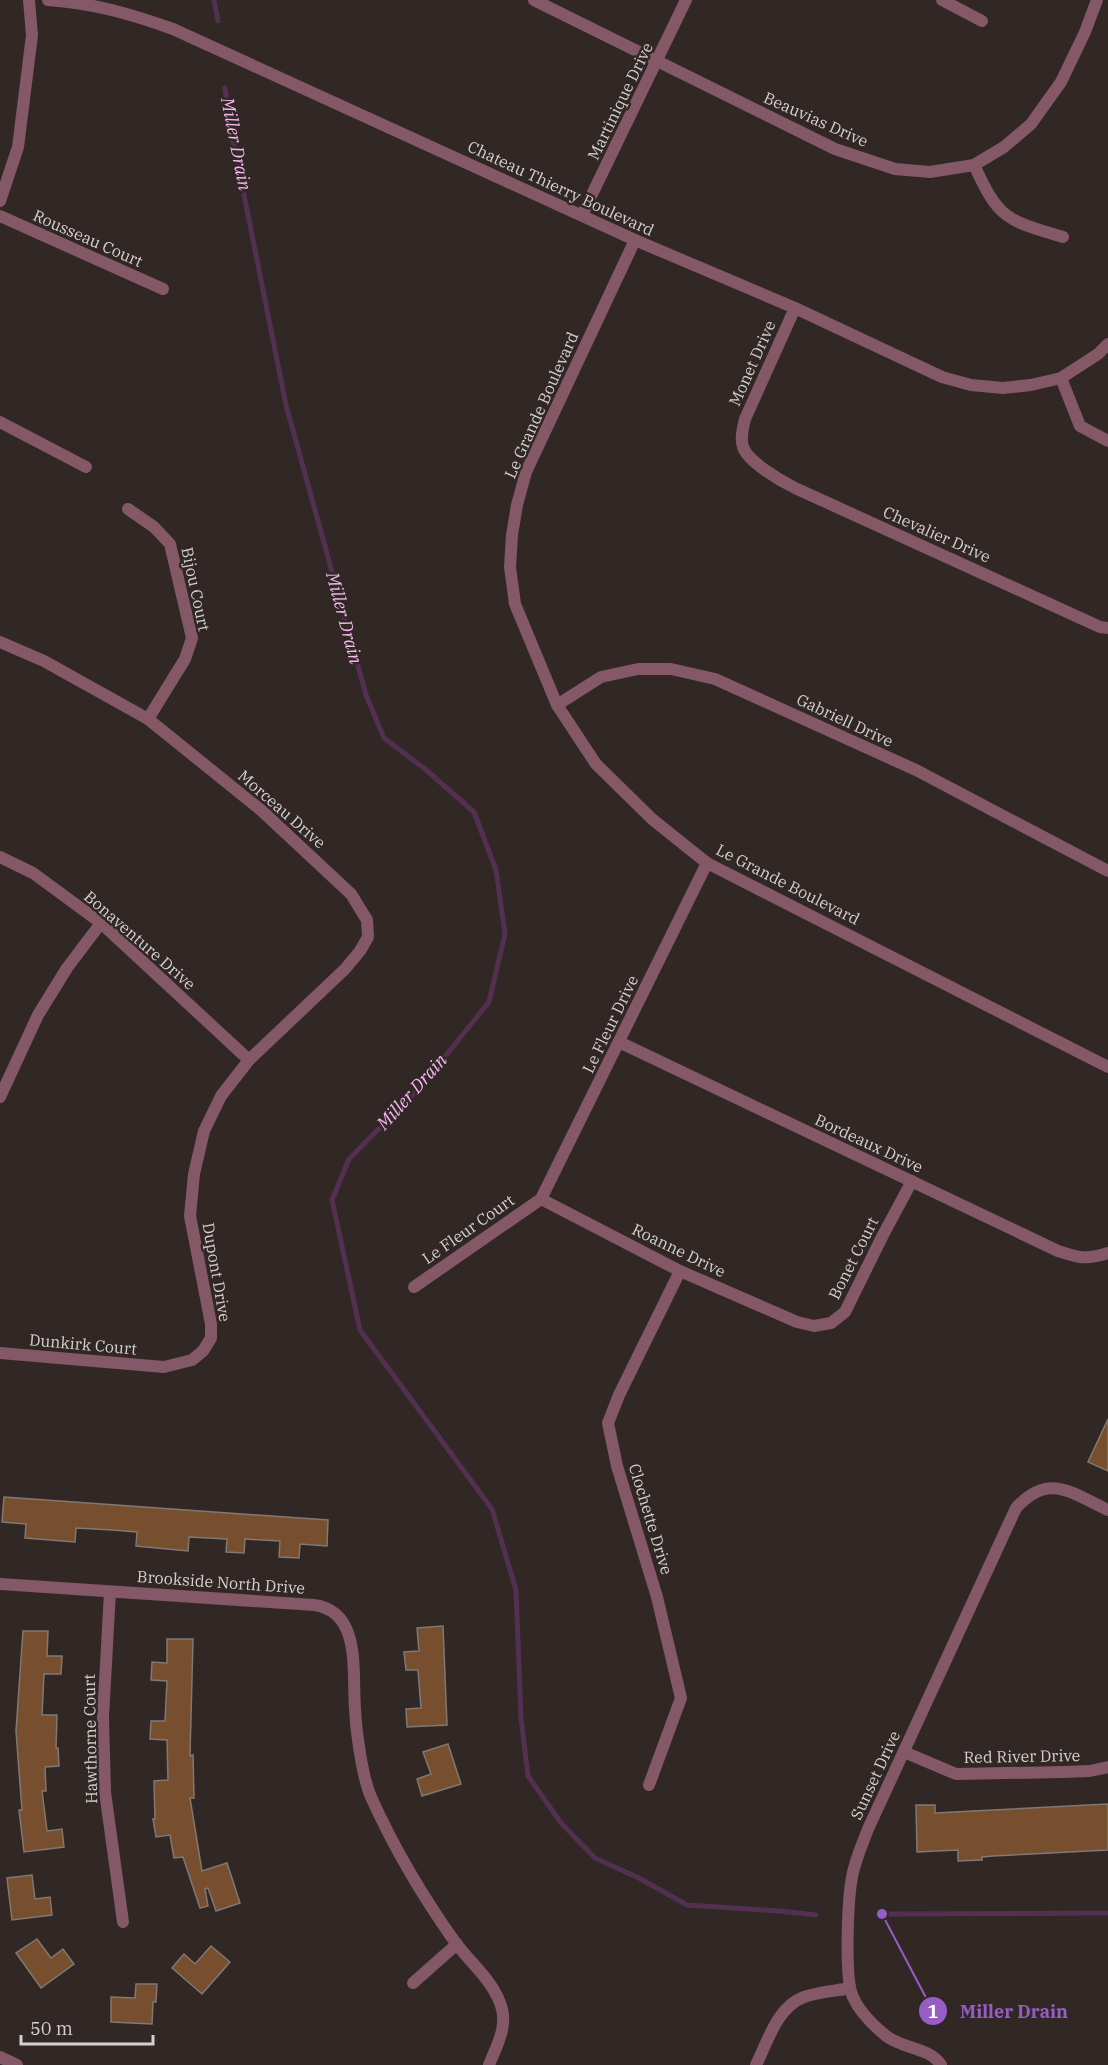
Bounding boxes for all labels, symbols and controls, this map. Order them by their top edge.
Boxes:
street label: Martinique Drive [583,39,657,163]
street label: Beauvias Drive [761,87,871,151]
water label: Miller Drain [216,94,257,193]
street label: Chateau Thierry Boulevard [465,136,658,240]
street label: Rousseau Court [30,205,146,271]
street label: Monet Drive [724,317,780,409]
street label: Le Grande Boulevard [500,328,582,481]
street label: Chevalier Drive [880,501,994,567]
street label: Bijou Court [177,545,215,633]
water label: Miller Drain [321,568,368,667]
street label: Gabriell Drive [794,689,896,751]
street label: Morceau Drive [234,766,330,852]
street label: Le Grande Boulevard [713,839,863,929]
street label: Bonaventure Drive [80,886,200,994]
street label: Le Fleur Drive [578,972,642,1076]
water label: Miller Drain [371,1048,452,1135]
street label: Bordeaux Drive [812,1109,926,1177]
street label: Le Fleur Court [418,1190,518,1268]
street label: Bonet Court [824,1213,882,1303]
street label: Roanne Drive [629,1219,729,1281]
street label: Dupont Drive [198,1221,236,1323]
street label: Dunkirk Court [28,1329,138,1359]
street label: Clochette Drive [625,1461,677,1577]
street label: Brookside North Drive [136,1566,306,1598]
street label: Hawthorne Court [79,1674,101,1804]
street label: Sunset Drive [846,1727,904,1823]
street label: Red River Drive [964,1745,1080,1767]
callout: Miller Drain [918,1993,1080,2029]
text: 1 [928,2000,939,2023]
text: Miller Drain [960,2000,1068,2023]
scale bar [21,2008,153,2046]
text: 50 m [30,2017,73,2040]

